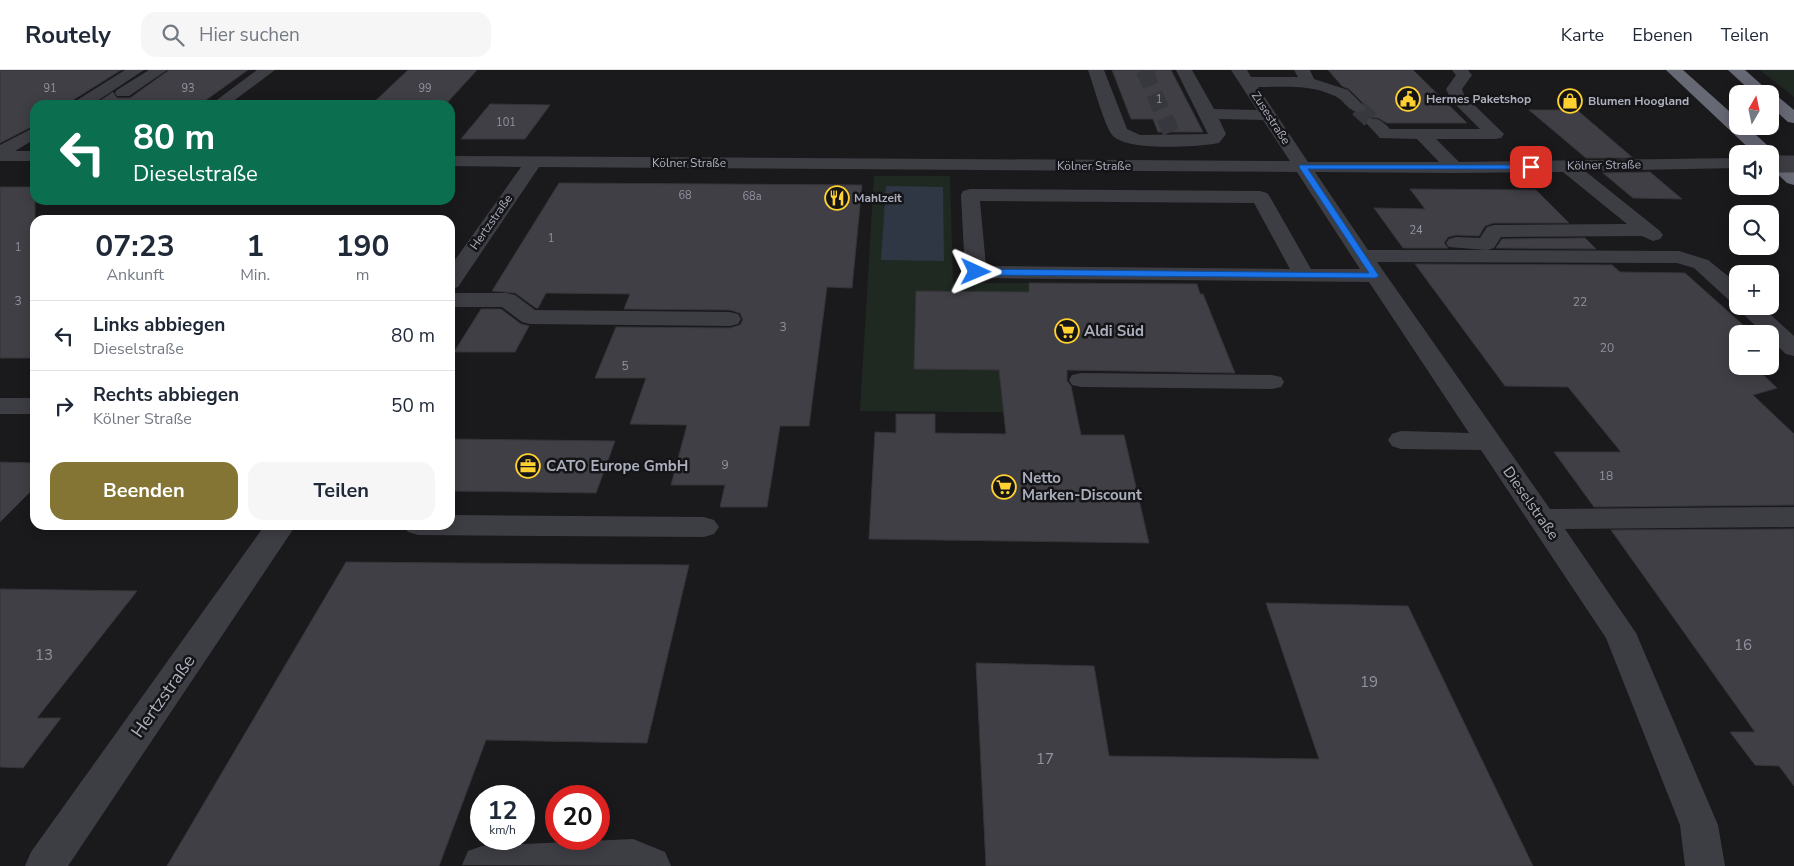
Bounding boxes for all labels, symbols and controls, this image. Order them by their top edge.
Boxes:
search box [141,12,491,57]
text: Routely [25,19,111,51]
icon: search [159,21,187,49]
text: Hier suchen [199,22,300,48]
text: Karte [1561,23,1604,47]
text: Ebenen [1632,23,1693,47]
text: Teilen [1721,23,1769,47]
house number: 91 [43,81,57,96]
house number: 93 [181,81,195,96]
house number: 99 [418,81,432,96]
north arrow [1729,85,1779,135]
map controls [1729,85,1779,375]
public building icon: Hermes Paketshop [1395,86,1421,112]
street label: Zusestraße [1248,88,1294,148]
shop icon: Blumen Hoogland [1557,88,1583,114]
place label: Hermes Paketshop [1426,91,1531,107]
house number: 1 [1156,92,1162,107]
place label: Blumen Hoogland [1588,93,1689,109]
text: 80 m [133,114,215,161]
house number: 101 [496,115,516,130]
icon: left [50,120,115,185]
button: sound [1729,145,1779,195]
pin [1510,146,1552,188]
icon: arrive [1517,153,1545,181]
street label: Kölner Straße [652,155,726,171]
street label: Kölner Straße [1567,156,1641,174]
street label: Kölner Straße [1057,158,1131,174]
text: Dieselstraße [133,159,258,189]
restaurant icon: Mahlzeit [824,185,850,211]
house number: 68 [678,188,692,203]
house number: 68a [742,189,762,204]
place label: Mahlzeit [854,190,902,206]
street label: Hertzstraße [466,191,516,253]
button: search [1729,205,1779,255]
house number: 24 [1409,223,1423,238]
text: 07:23 [95,226,175,267]
text: 1 [246,226,264,267]
text: 190 [336,226,390,267]
house number: 1 [548,231,554,246]
house number: 1 [15,240,21,255]
position arrow [949,245,1001,297]
text: Ankunft [106,264,164,286]
text: Min. [240,264,270,286]
text: m [356,264,369,286]
button: + [1729,265,1779,315]
house number: 3 [14,293,22,309]
house number: 22 [1573,294,1587,310]
text: Links abbiegen [93,312,225,338]
supermarket icon: Aldi Süd [1054,318,1080,344]
house number: 3 [779,319,787,335]
place label: Aldi Süd [1084,321,1144,341]
icon: left [50,322,78,350]
text: 80 m [391,323,435,349]
button: − [1729,325,1779,375]
text: Dieselstraße [93,338,184,360]
house number: 20 [1600,340,1614,356]
house number: 5 [621,358,629,374]
text: Rechts abbiegen [93,382,239,408]
icon: right [50,392,78,420]
text: 50 m [391,393,435,419]
text: Kölner Straße [93,408,192,430]
office icon: CATO Europe GmbH [515,453,541,479]
place label: CATO Europe GmbH [546,456,688,476]
house number: 9 [721,457,729,473]
button: Beenden [50,462,238,520]
button: Teilen [248,462,435,520]
street label: Dieselstraße [1498,462,1564,544]
place label: Netto Marken-Discount [1022,468,1142,505]
house number: 18 [1599,468,1613,484]
supermarket icon: Netto Marken-Discount [991,474,1017,500]
house number: 16 [1734,635,1752,655]
house number: 13 [35,645,53,665]
street label: Hertzstraße [126,650,200,742]
house number: 19 [1360,672,1378,692]
house number: 17 [1036,749,1054,769]
speed limit sign: 20 [545,785,610,850]
text: 12 [487,794,518,828]
text: km/h [489,822,516,838]

